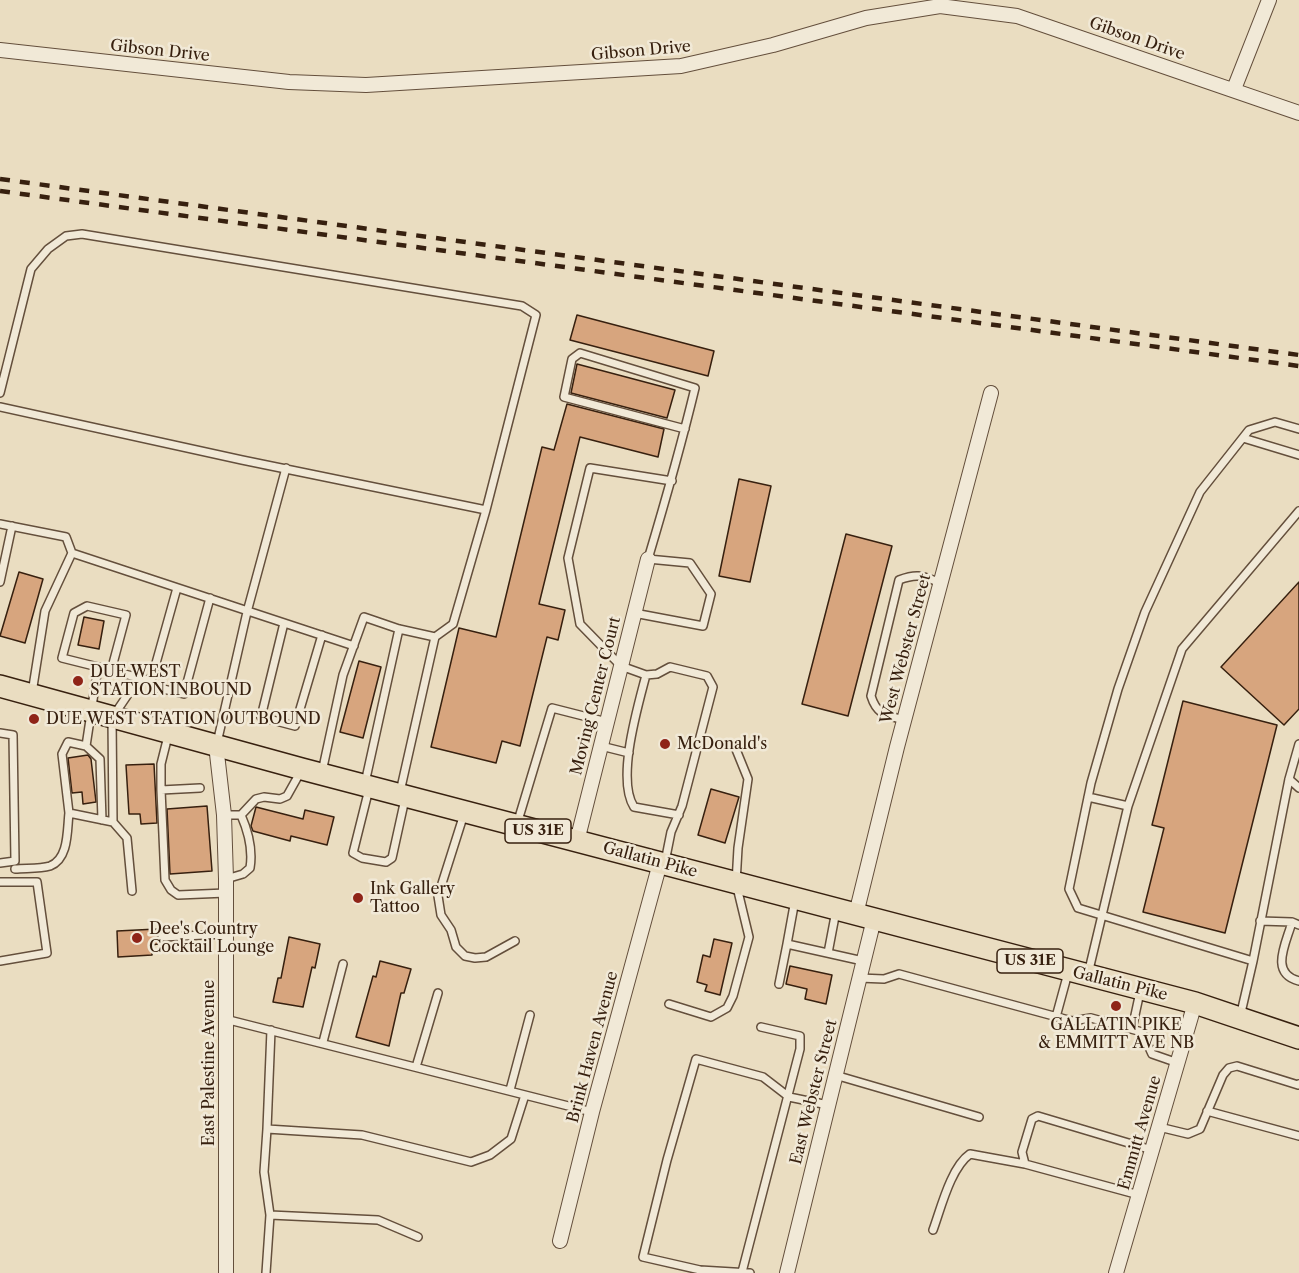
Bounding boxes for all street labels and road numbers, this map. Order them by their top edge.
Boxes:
street label: Gibson Drive [1087,14,1187,64]
street label: Gibson Drive [109,36,211,66]
street label: Gibson Drive [590,37,692,65]
street label: West Webster Street [877,572,935,726]
street label: Moving Center Court [567,615,625,777]
road number: US 31E [505,819,571,843]
street label: Gallatin Pike [601,838,699,882]
road number: US 31E [997,949,1063,973]
street label: Gallatin Pike [1071,963,1169,1005]
street label: Brink Haven Avenue [564,969,622,1125]
street label: East Palestine Avenue [199,980,219,1146]
street label: East Webster Street [787,1017,841,1167]
street label: Emmitt Avenue [1114,1074,1166,1192]

